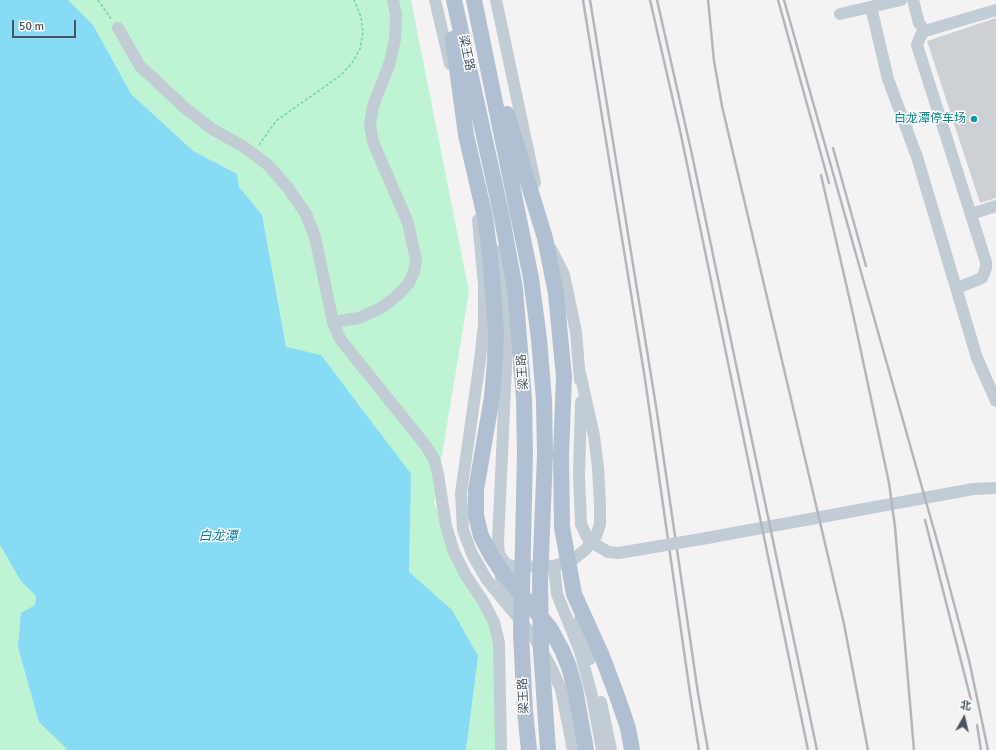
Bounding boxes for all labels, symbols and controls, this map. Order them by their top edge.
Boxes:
scale bar [14,12,78,38]
text: 50 m [19,19,44,34]
street label: 梁王路 [455,34,477,72]
place label: 白龙潭停车场 [894,112,966,126]
marker: 白龙潭停车场 [969,114,979,124]
street label: 梁王路 [515,354,531,390]
water label: 白龙潭 [199,529,237,545]
street label: 梁王路 [516,678,532,714]
north arrow [944,698,984,738]
text: 北 [959,698,972,713]

